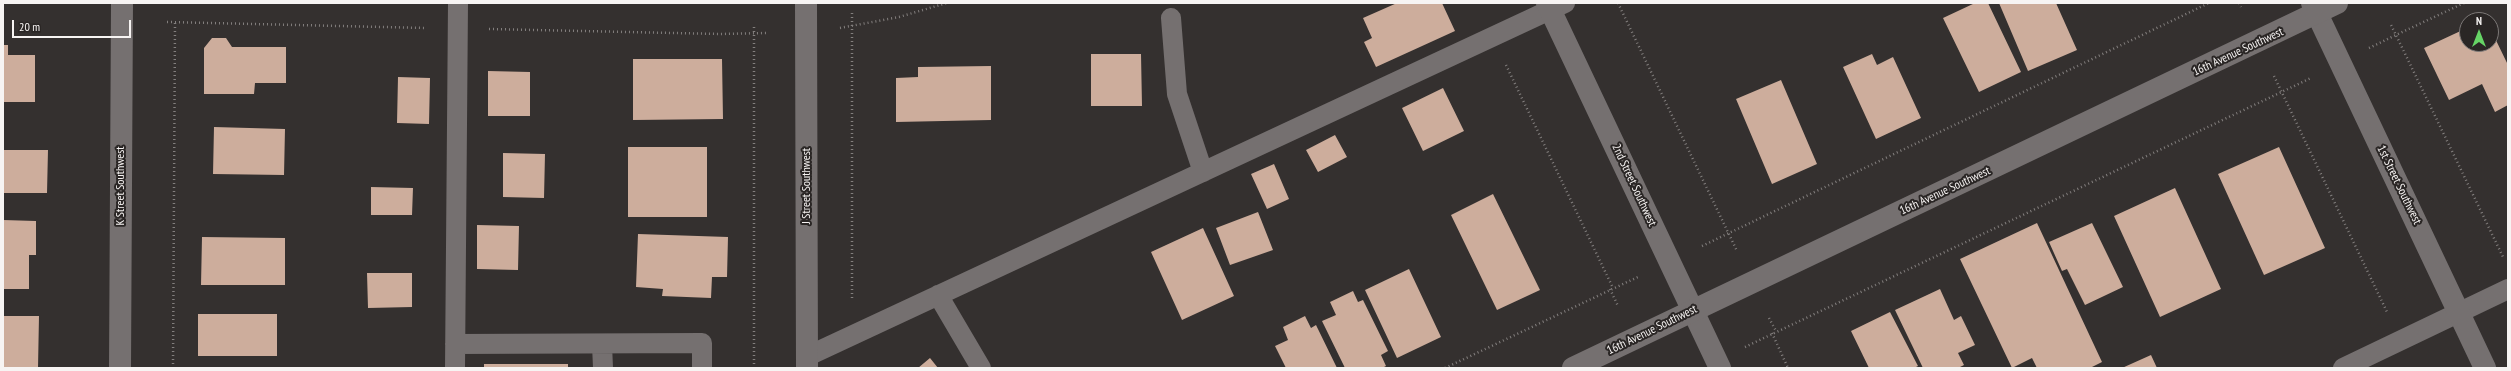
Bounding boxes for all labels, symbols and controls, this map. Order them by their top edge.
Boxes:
scale bar [14,12,133,38]
north arrow [2459,12,2499,52]
text: N [2476,14,2482,28]
text: 20 m [19,19,40,34]
street label: 16th Avenue Southwest [2190,25,2286,79]
street label: 2nd Street Southwest [1609,142,1659,228]
street label: 1st Street Southwest [2374,143,2424,227]
street label: K Street Southwest [114,146,128,226]
street label: J Street Southwest [800,148,814,224]
street label: 16th Avenue Southwest [1897,164,1993,218]
street label: 16th Avenue Southwest [1605,302,1699,358]

